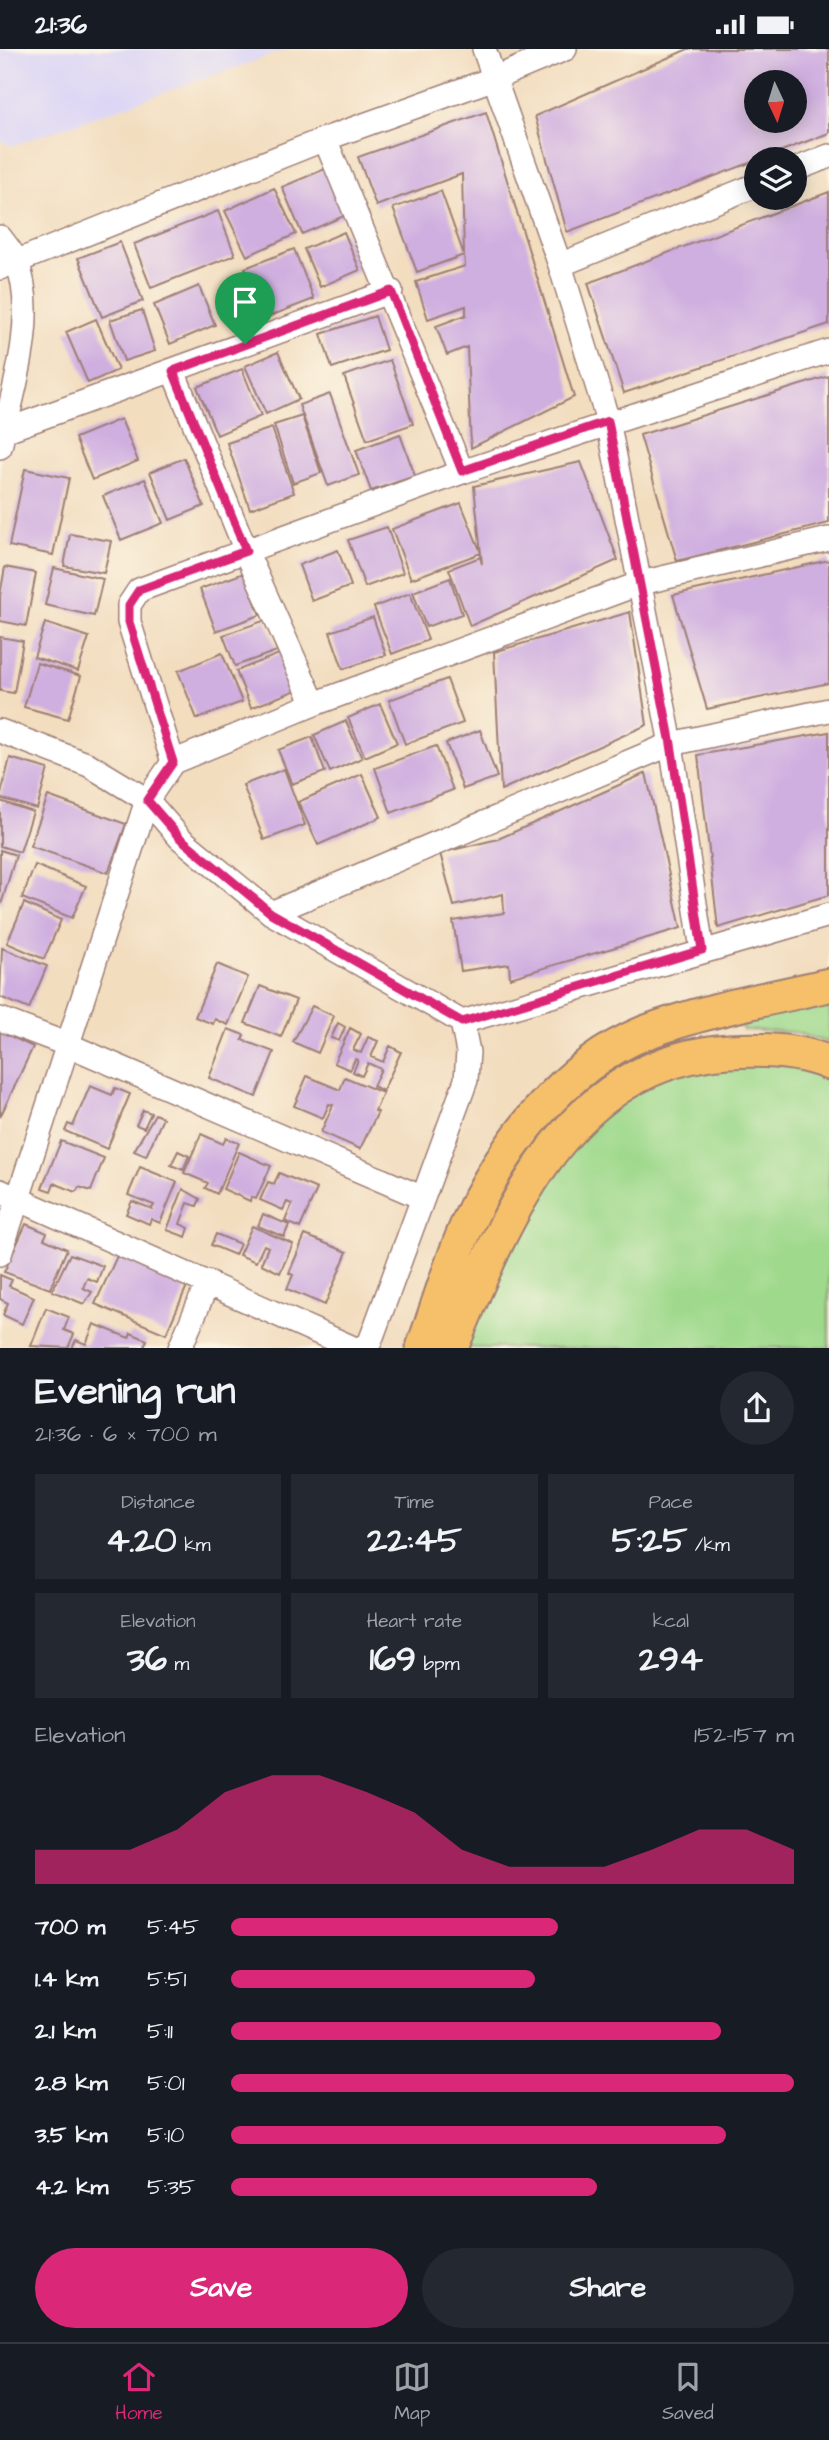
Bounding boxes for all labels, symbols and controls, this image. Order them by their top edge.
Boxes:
text: 21:36 [35,7,87,43]
north arrow [744,70,807,133]
map controls [744,70,807,210]
button: layers [744,147,807,210]
pin [215,272,275,344]
icon: arrive [226,283,264,321]
text: Evening run [35,1366,236,1418]
button: share [720,1371,794,1445]
text: 21:36 · 6 × 700 m [35,1418,217,1450]
text: Distance [121,1489,195,1516]
text: Time [395,1489,434,1516]
text: Pace [649,1489,693,1516]
text: 4.20 [106,1516,177,1565]
text: 22:45 [367,1516,462,1565]
text: 5:25 [612,1516,687,1565]
text: km [177,1532,211,1559]
text: /km [687,1532,730,1559]
text: Elevation [121,1608,196,1635]
text: Heart rate [367,1608,462,1635]
text: kcal [653,1608,689,1635]
text: 36 [127,1635,167,1684]
text: 169 [369,1635,416,1684]
text: 294 [639,1635,703,1684]
text: m [167,1651,189,1678]
text: bpm [416,1651,459,1678]
text: Elevation [35,1719,126,1751]
text: 152–157 m [694,1719,794,1751]
text: 700 m [35,1911,105,1943]
text: 5:45 [147,1911,199,1943]
text: 1.4 km [35,1963,98,1995]
text: 5:51 [147,1963,186,1995]
text: 2.1 km [35,2015,96,2047]
text: 5:11 [147,2015,173,2047]
text: 2.8 km [35,2067,108,2099]
text: 5:01 [147,2067,185,2099]
text: 3.5 km [35,2119,107,2151]
text: 5:10 [147,2119,185,2151]
text: 4.2 km [35,2171,108,2203]
text: 5:35 [147,2171,195,2203]
button: Save [35,2248,408,2328]
button: Share [422,2248,794,2328]
tab: Home [115,2358,163,2427]
tab: Map [393,2358,431,2427]
tab: Saved [662,2358,714,2427]

